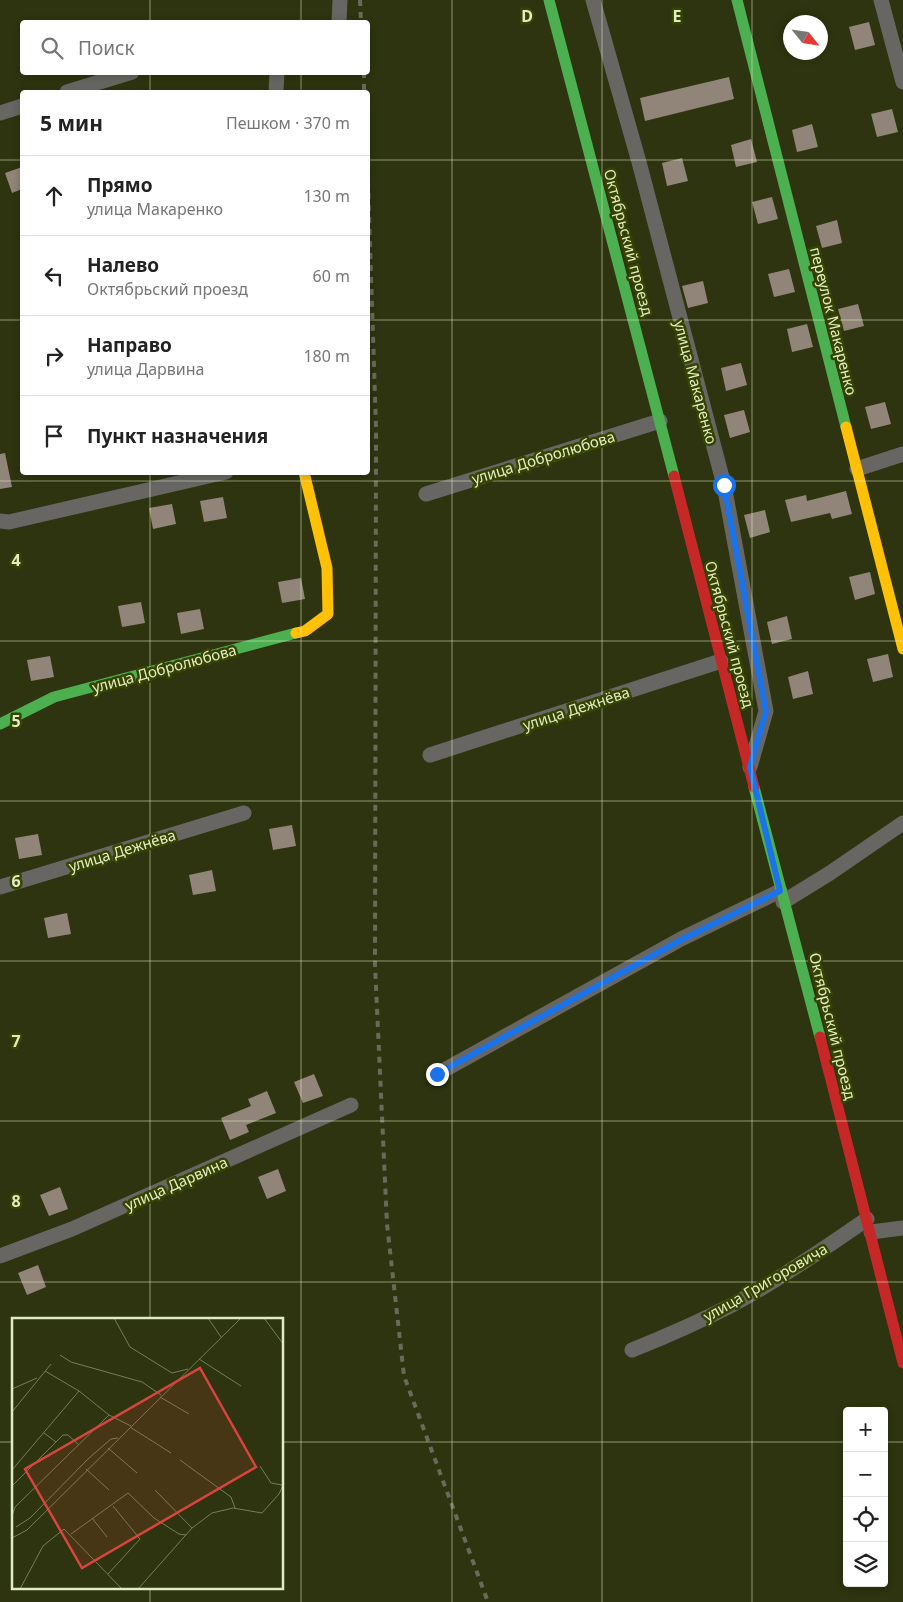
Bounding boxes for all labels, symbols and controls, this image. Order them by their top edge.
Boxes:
text: D [521,5,533,27]
text: E [673,5,682,27]
north arrow [783,15,828,60]
search box [20,20,370,75]
icon: search [38,34,66,62]
text: Поиск [78,35,134,61]
text: 5 мин [40,109,103,137]
text: Пешком · 370 m [226,112,350,134]
street label: Октябрьский проезд [600,166,658,318]
text: Прямо [87,172,153,198]
icon: ahead [40,182,68,210]
text: 130 m [303,185,350,207]
text: улица Макаренко [87,198,223,220]
street label: переулок Макаренко [806,245,862,397]
text: Налево [87,252,159,278]
icon: left [40,262,68,290]
text: 60 m [313,265,350,287]
text: Октябрьский проезд [87,278,248,300]
street label: улица Макаренко [670,318,722,446]
text: Направо [87,332,172,358]
icon: right [40,342,68,370]
text: 180 m [303,345,350,367]
text: улица Дарвина [87,358,205,380]
icon: arrive [40,422,68,450]
text: Пункт назначения [87,423,268,449]
street label: улица Добролюбова [469,426,617,488]
route start [713,474,736,497]
text: 4 [11,549,21,571]
street label: Октябрьский проезд [701,558,759,710]
street label: улица Добролюбова [90,639,238,697]
street label: улица Дежнёва [520,681,632,735]
text: 5 [11,710,21,732]
street label: улица Дежнёва [66,824,178,876]
text: 6 [11,870,21,892]
street label: Октябрьский проезд [805,950,861,1102]
text: 7 [11,1030,21,1052]
route end [426,1063,449,1086]
street label: улица Дарвина [122,1151,230,1215]
text: 8 [11,1190,21,1212]
street label: улица Григоровича [699,1238,831,1326]
inset map [12,1318,284,1590]
map controls [843,1407,888,1587]
button: + [843,1407,888,1452]
button: − [843,1452,888,1497]
button: locate [843,1497,888,1542]
button: layers [843,1542,888,1587]

